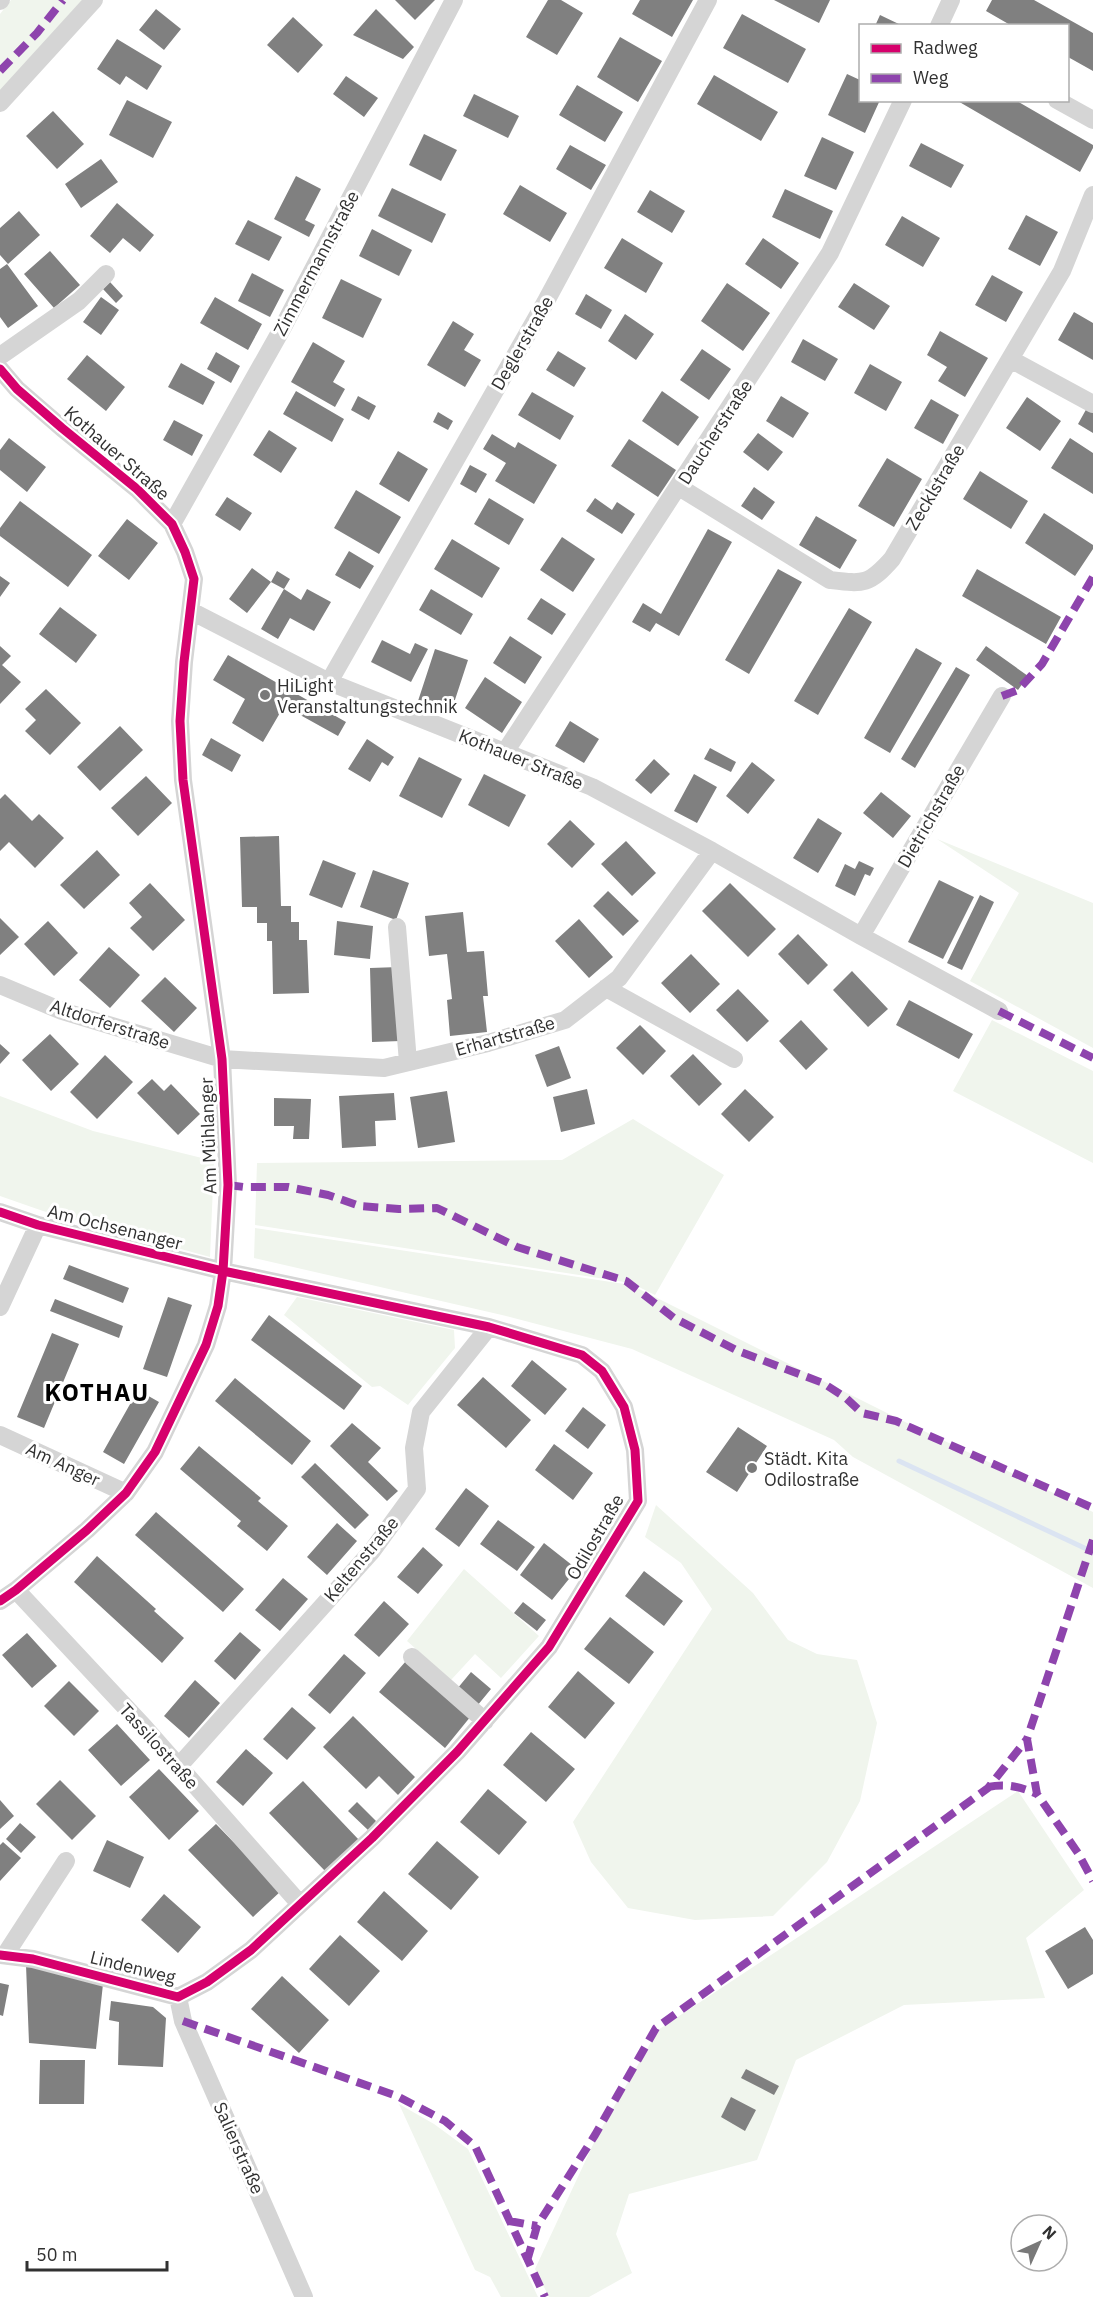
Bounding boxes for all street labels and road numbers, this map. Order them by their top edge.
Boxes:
street label: Zimmermannstraße [268,186,364,340]
street label: Deglerstraße [486,292,558,394]
street label: Daucherstraße [673,375,757,489]
street label: Kothauer Straße [59,401,175,505]
street label: Zecklstraße [900,440,970,534]
street label: Kothauer Straße [455,724,587,795]
street label: Dietrichstraße [892,760,970,872]
street label: Altdorferstraße [47,994,173,1054]
street label: Erhartstraße [453,1011,558,1061]
street label: Am Mühlanger [194,1077,222,1195]
street label: Am Ochsenanger [45,1199,185,1255]
street label: Am Anger [22,1437,104,1491]
street label: Odilostraße [561,1490,629,1584]
street label: Keltenstraße [319,1511,403,1606]
street label: Tassilostraße [114,1698,204,1794]
street label: Lindenweg [88,1945,179,1989]
street label: Salierstraße [208,2098,270,2198]

